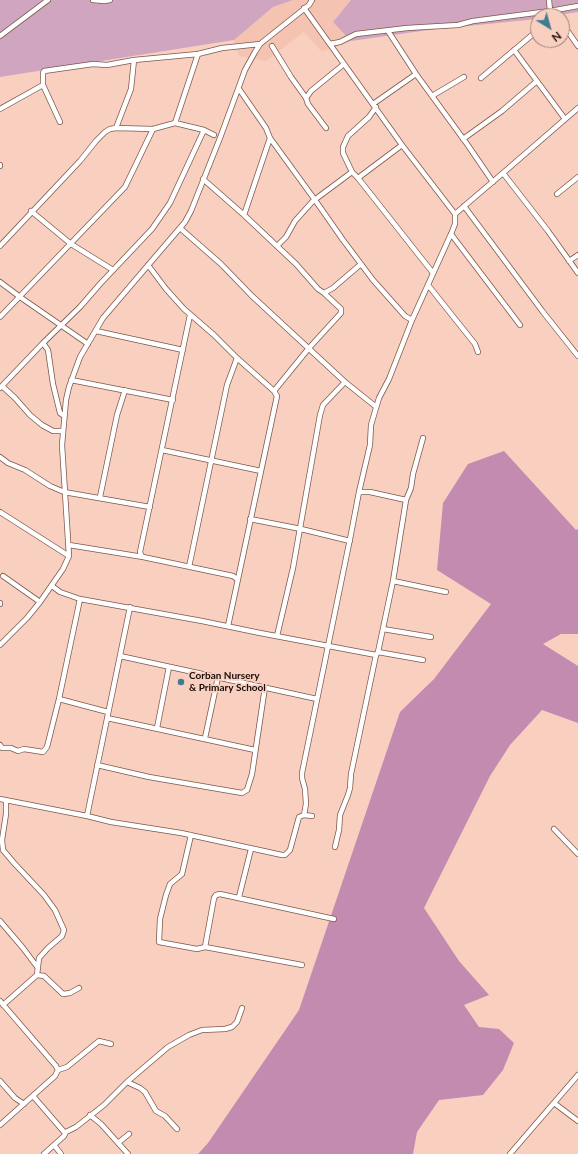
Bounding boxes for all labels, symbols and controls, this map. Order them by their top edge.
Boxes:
north arrow [530,8,570,48]
text: N [550,29,564,45]
place label: Corban Nursery & Primary School [189,670,266,694]
marker: Corban Nursery & Primary School [176,677,186,687]

